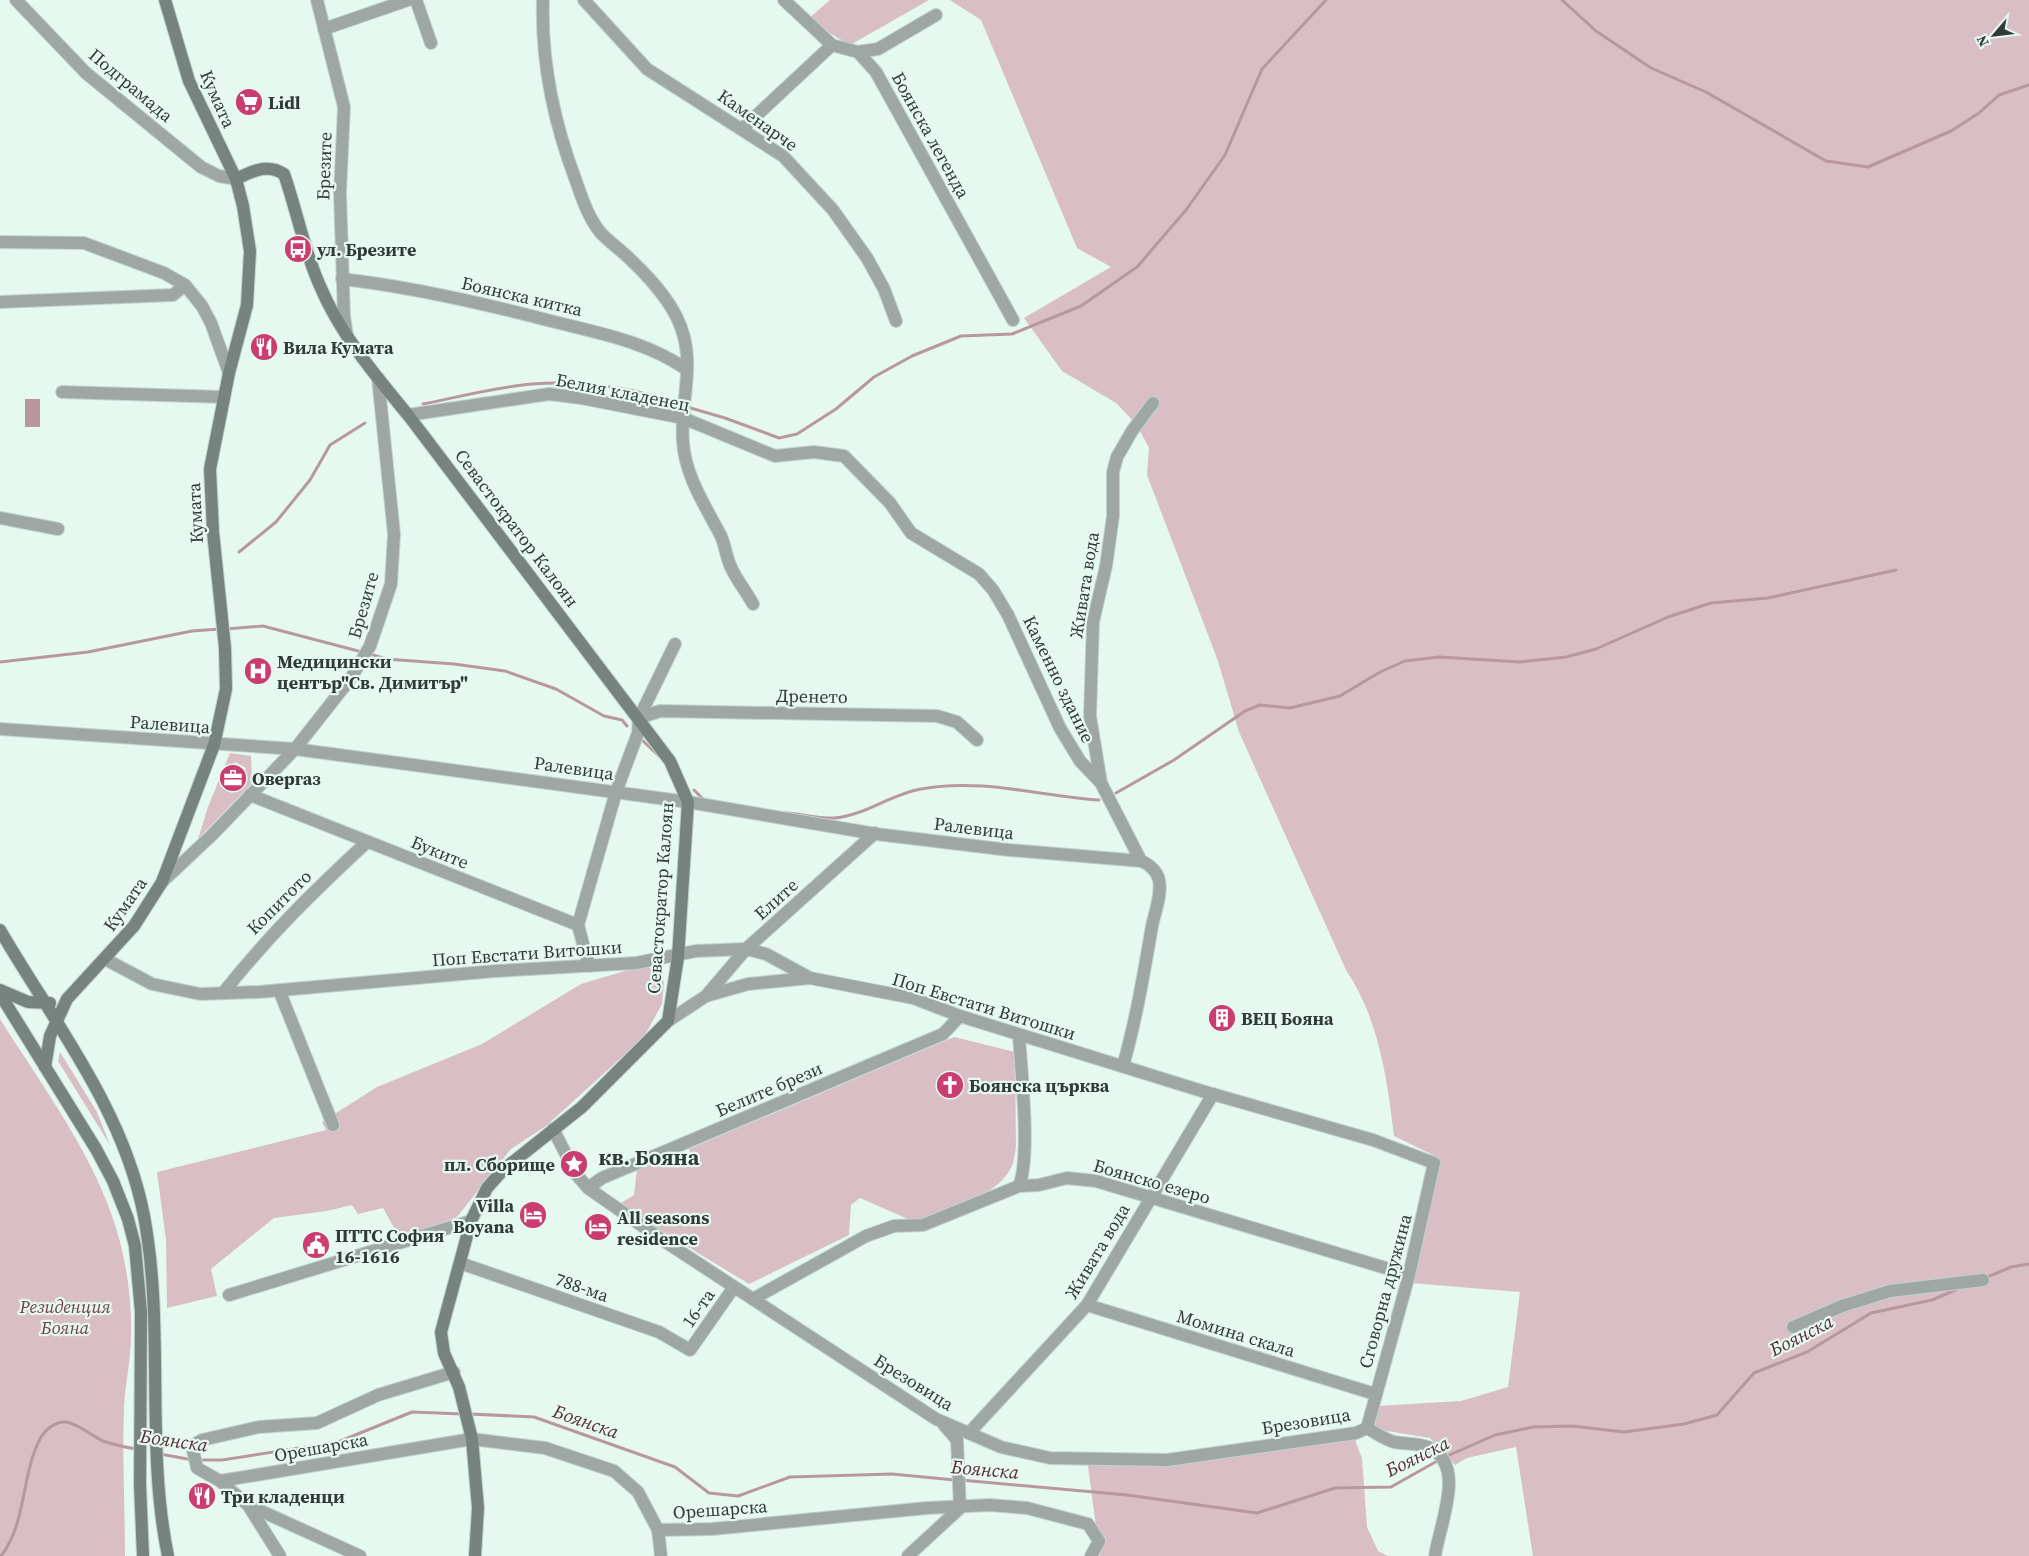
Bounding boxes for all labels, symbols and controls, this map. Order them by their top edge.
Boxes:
north arrow [1969,10,2019,60]
text: N [1971,32,1994,50]
street label: Подграмада [84,42,179,128]
street label: Кумата [194,66,242,133]
street label: Боянска легенда [886,67,976,203]
street label: Каменарче [713,83,803,157]
supermarket icon: Lidl [234,87,264,117]
place label: Lidl [268,90,301,115]
street label: Брезите [310,131,338,201]
bus stop icon: ул. Брезите [283,234,313,264]
place label: ул. Брезите [316,237,416,262]
street label: Боянска китка [459,270,586,322]
restaurant icon: Вила Кумата [249,332,279,362]
place label: Вила Кумата [283,335,394,360]
street label: Белия кладенец [554,367,692,417]
street label: Севастократор Калоян [449,444,585,612]
street label: Кумата [181,481,209,544]
street label: Живата вода [1063,529,1105,640]
street label: Брезите [342,569,384,641]
street label: Каменно здание [1017,611,1101,747]
place label: Медицински център"Св. Димитър" [277,649,468,695]
hospital icon: Медицински център"Св. Димитър" [243,656,273,686]
street label: Дренето [776,683,848,709]
street label: Ралевица [129,709,212,739]
street label: Ралевица [532,750,616,786]
office icon: Овергаз [218,763,248,793]
place label: Овергаз [252,766,321,791]
street label: Севастократор Калоян [641,801,679,995]
street label: Ралевица [933,811,1016,845]
street label: Буките [407,829,473,875]
street label: Копитото [241,864,317,940]
street label: Кумата [97,871,153,936]
street label: Елите [749,873,803,925]
street label: Поп Евстати Витошки [431,934,623,972]
street label: Поп Евстати Витошки [889,966,1079,1046]
building icon: ВЕЦ Бояна [1207,1003,1237,1033]
place label: ВЕЦ Бояна [1241,1006,1334,1031]
street label: Белите брези [712,1055,826,1123]
church icon: Боянска църква [935,1070,965,1100]
place label: Боянска църква [969,1073,1110,1098]
district label: кв. Бояна [599,1142,700,1172]
place icon: пл. Сборище [559,1149,589,1179]
place label: пл. Сборище [444,1152,555,1177]
street label: Боянско езеро [1091,1152,1213,1210]
place label: Villa Boyana [453,1193,514,1239]
street label: Живата вода [1059,1198,1136,1303]
hotel icon: Villa Boyana [518,1200,548,1230]
place label: All seasons residence [617,1205,709,1251]
street label: Сговорна дружина [1352,1210,1418,1371]
hotel icon: All seasons residence [583,1212,613,1242]
place label: ПТТС София 16-1616 [335,1223,444,1269]
public building icon: ПТТС София 16-1616 [301,1230,331,1260]
street label: 788-ма [552,1266,613,1308]
street label: 16-та [676,1283,721,1332]
park label: Резиденция Бояна [18,1294,111,1340]
street label: Момина скала [1174,1303,1299,1363]
water label: Боянска [1764,1308,1837,1362]
street label: Брезовица [869,1348,959,1417]
water label: Боянска [549,1397,622,1444]
street label: Брезовица [1260,1402,1353,1440]
water label: Боянска [137,1422,210,1458]
street label: Орешарска [272,1426,371,1468]
water label: Боянска [1380,1429,1453,1483]
water label: Боянска [949,1453,1020,1485]
restaurant icon: Три кладенци [187,1481,217,1511]
place label: Три кладенци [221,1484,345,1509]
street label: Орешарска [672,1493,769,1525]

